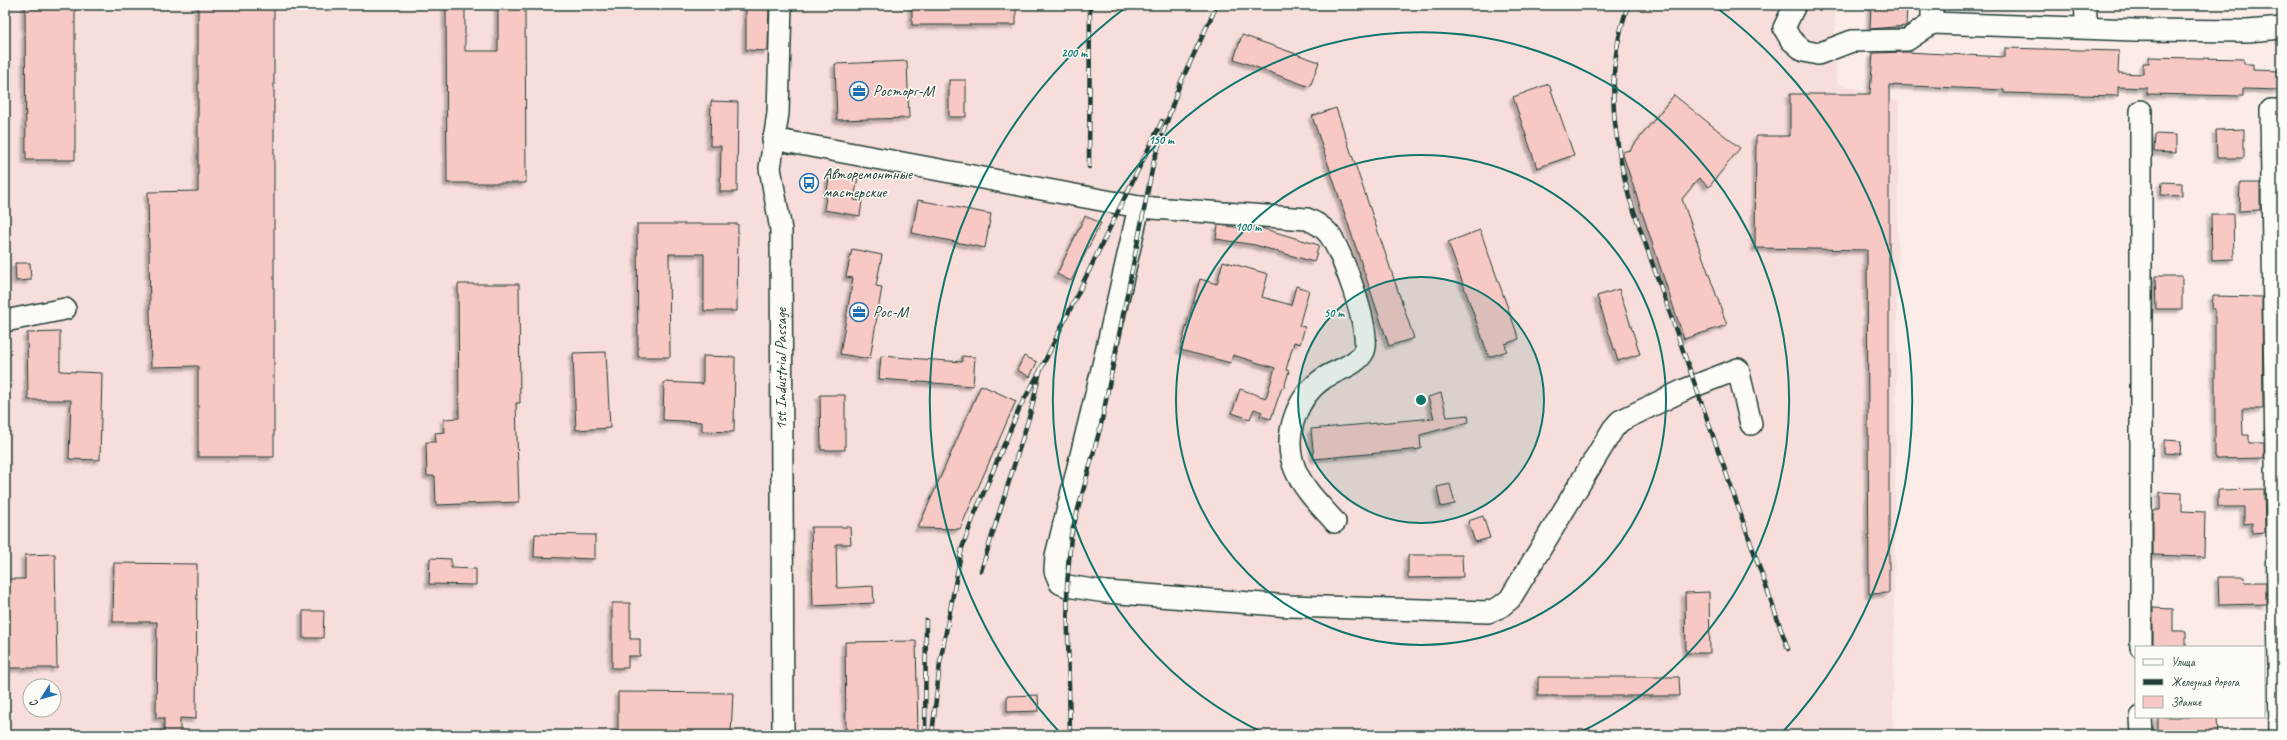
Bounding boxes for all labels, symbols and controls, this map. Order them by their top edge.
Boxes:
text: 200 m [1061,45,1088,61]
office icon: Росторг-М [848,80,870,102]
place label: Росторг-М [873,81,936,101]
text: 150 m [1148,132,1175,148]
place label: Авторемонтные мастерские [823,164,914,202]
bus stop icon: Авторемонтные мастерские [798,172,820,194]
text: 100 m [1235,219,1262,235]
office icon: Рос-М [848,301,870,323]
place label: Рос-М [873,302,910,322]
text: 50 m [1324,305,1345,321]
street label: 1st Industrial Passage [771,306,791,430]
centre of rings [1414,393,1428,407]
legend [2135,646,2265,718]
text: Улица [2171,654,2196,670]
text: Железная дорога [2171,674,2240,690]
north arrow [22,678,62,718]
text: Здание [2171,694,2202,710]
text: С [26,696,41,710]

